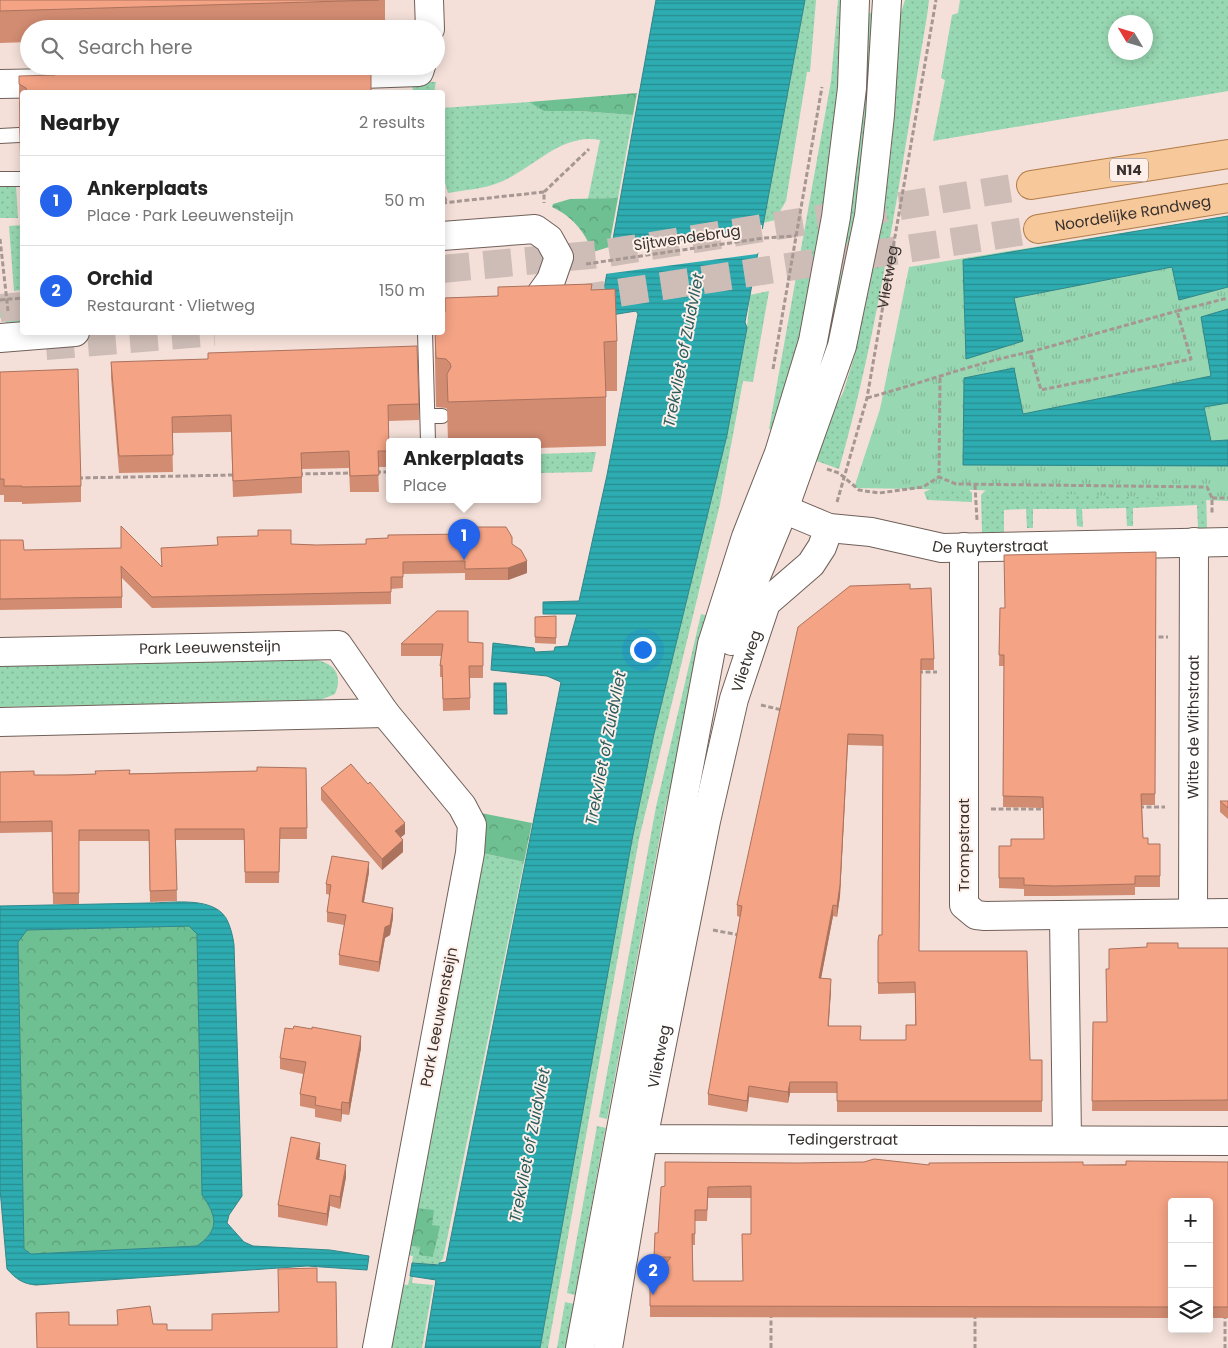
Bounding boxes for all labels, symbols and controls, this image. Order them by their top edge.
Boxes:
north arrow [1108,15,1153,60]
search box [20,20,445,75]
icon: search [38,34,66,62]
text: Search here [78,34,192,61]
text: Nearby [40,108,120,137]
text: 2 results [359,111,425,134]
road number: N14 [1110,158,1148,182]
text: Ankerplaats [87,175,208,202]
text: 1 [53,189,59,212]
text: 50 m [384,189,425,212]
street label: Noordelijke Randweg [1053,190,1212,236]
text: Place · Park Leeuwensteijn [87,204,294,227]
street label: Sijtwendebrug [632,220,742,255]
street label: Vlietweg [872,244,903,310]
text: Orchid [87,265,153,292]
water label: Trekvliet of Zuidvliet [657,270,710,429]
text: 2 [51,279,61,302]
text: 150 m [379,279,425,302]
text: Restaurant · Vlietweg [87,294,255,317]
popup [386,438,541,503]
text: Ankerplaats [403,445,524,472]
text: Place [403,474,447,497]
pin: 1 [448,519,480,560]
street label: De Ruyterstraat [930,535,1049,558]
street label: Vlietweg [726,627,766,695]
street label: Park Leeuwensteijn [139,635,281,659]
your location [630,637,656,663]
street label: Witte de Withstraat [1182,655,1204,799]
water label: Trekvliet of Zuidvliet [579,668,632,827]
street label: Trompstraat [953,798,974,892]
street label: Park Leeuwensteijn [415,945,462,1088]
street label: Vlietweg [642,1023,675,1090]
water label: Trekvliet of Zuidvliet [503,1065,556,1224]
street label: Tedingerstraat [787,1128,898,1150]
map controls [1168,1198,1213,1333]
button: + [1168,1198,1213,1243]
button: − [1168,1243,1213,1288]
pin: 2 [637,1254,669,1295]
button: layers [1168,1288,1213,1333]

